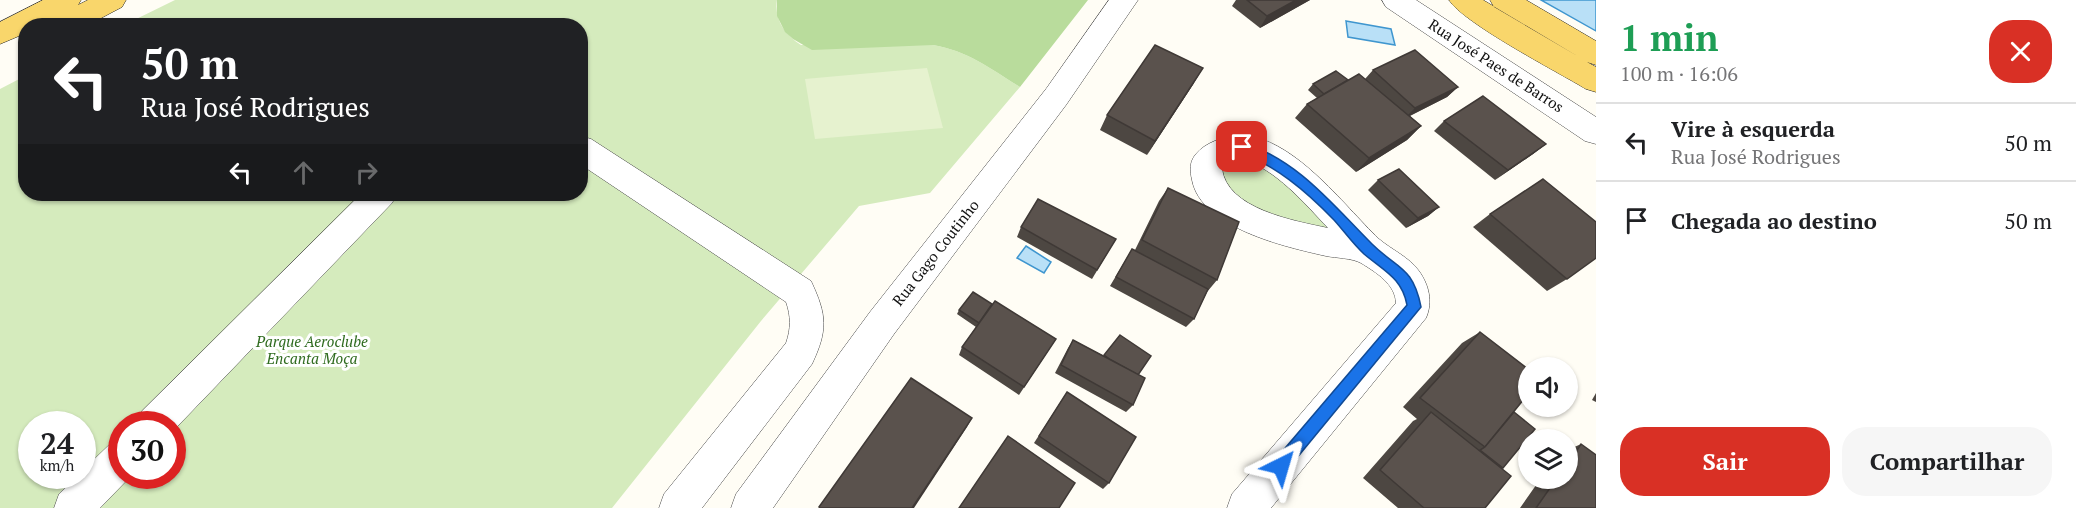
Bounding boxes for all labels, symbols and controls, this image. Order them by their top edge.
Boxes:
street label: Rua José Paes de Barros [1425,14,1568,116]
text: 1 min [1620,14,1718,61]
button: close [1989,20,2052,83]
text: 50 m [141,35,239,91]
icon: left [42,42,120,120]
text: 100 m · 16:06 [1620,60,1738,87]
text: Rua José Rodrigues [141,89,370,125]
text: Vire à esquerda [1671,114,1835,143]
pin [1216,121,1267,172]
icon: left [1620,126,1653,159]
text: 50 m [2004,128,2052,157]
icon: arrive [1225,130,1258,163]
text: Rua José Rodrigues [1671,143,1841,170]
icon: left [224,156,257,189]
icon: ahead [287,156,320,189]
icon: right [350,156,383,189]
street label: Rua Gago Coutinho [887,195,983,310]
icon: arrive [1620,204,1653,237]
text: Chegada ao destino [1671,206,1877,235]
text: 50 m [2004,206,2052,235]
park label: Parque Aeroclube Encanta Moça [255,331,368,368]
map controls [1518,357,1578,489]
button: sound [1518,357,1578,417]
speed limit sign: 30 [108,411,186,489]
text: 24 [40,423,74,463]
button: Sair [1620,427,1830,496]
button: Compartilhar [1842,427,2052,496]
button: layers [1518,429,1578,489]
position arrow [1249,434,1313,498]
text: km/h [40,455,74,475]

